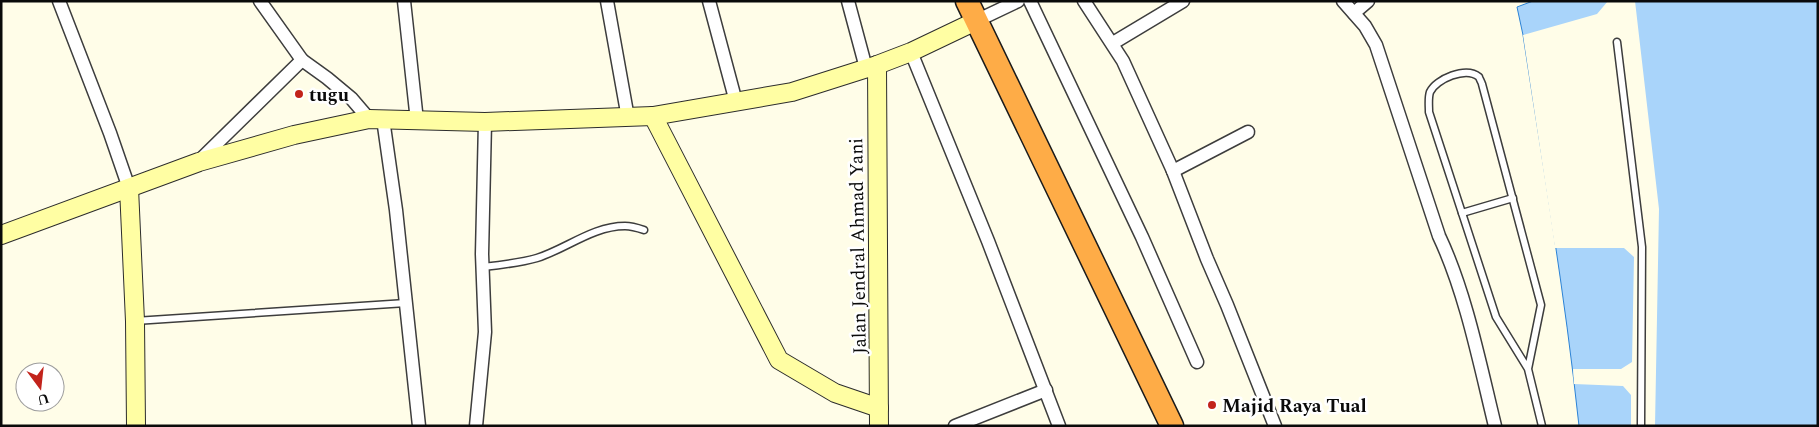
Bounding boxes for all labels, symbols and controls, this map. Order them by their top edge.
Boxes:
place label: tugu [309,81,349,110]
marker: tugu [293,88,305,100]
street label: Jalan Jendral Ahmad Yani [842,138,875,354]
north arrow [15,362,65,412]
text: U [35,387,52,411]
place label: Majid Raya Tual [1222,392,1367,421]
marker: Majid Raya Tual [1206,399,1218,411]

